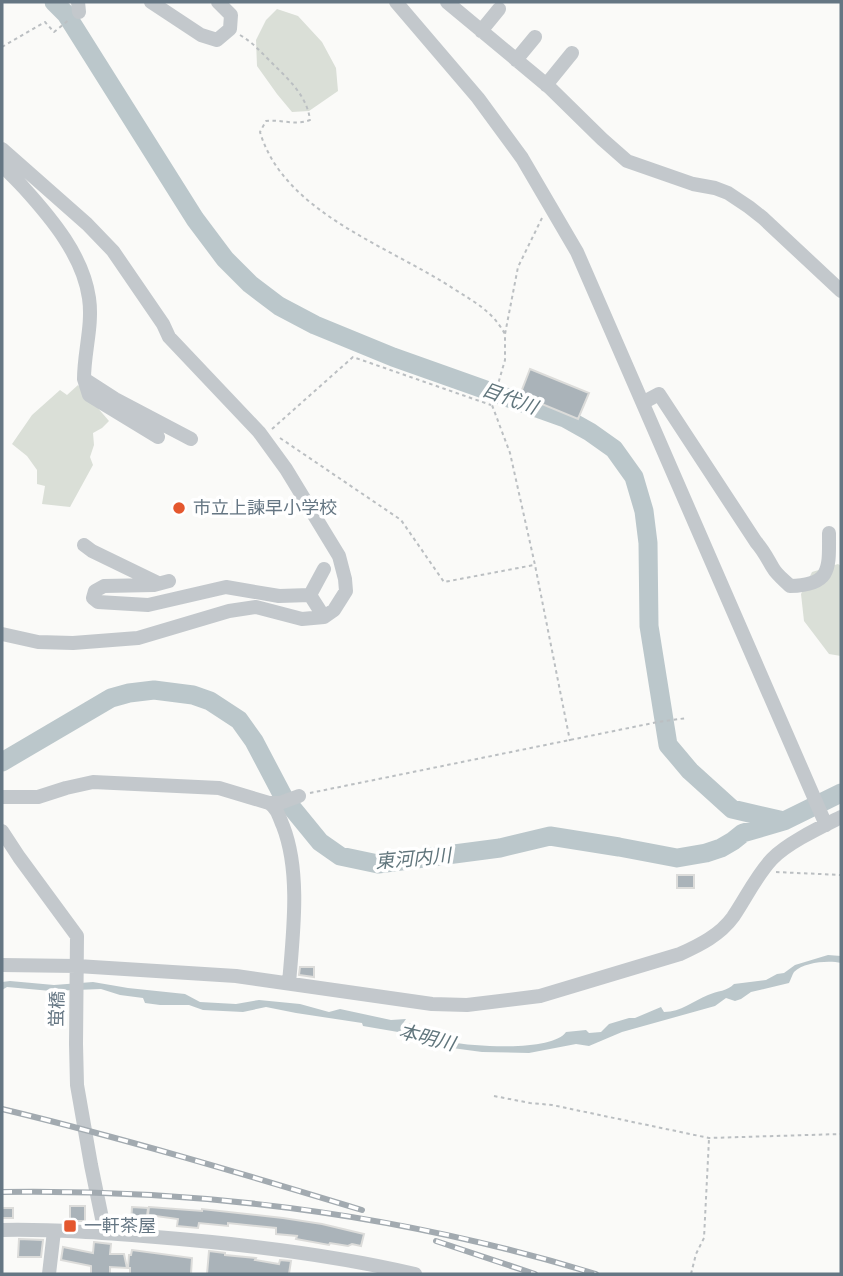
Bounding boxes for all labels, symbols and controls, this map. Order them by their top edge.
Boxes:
water label: 目代川 [479,378,542,419]
place label: 市立上諫早小学校 [193,497,337,518]
marker: 市立上諫早小学校 [171,500,187,516]
water label: 東河内川 [374,844,454,872]
street label: 蛍橋 [45,991,68,1027]
water label: 本明川 [397,1019,459,1055]
place label: 一軒茶屋 [84,1215,156,1236]
marker: 一軒茶屋 [62,1218,78,1234]

